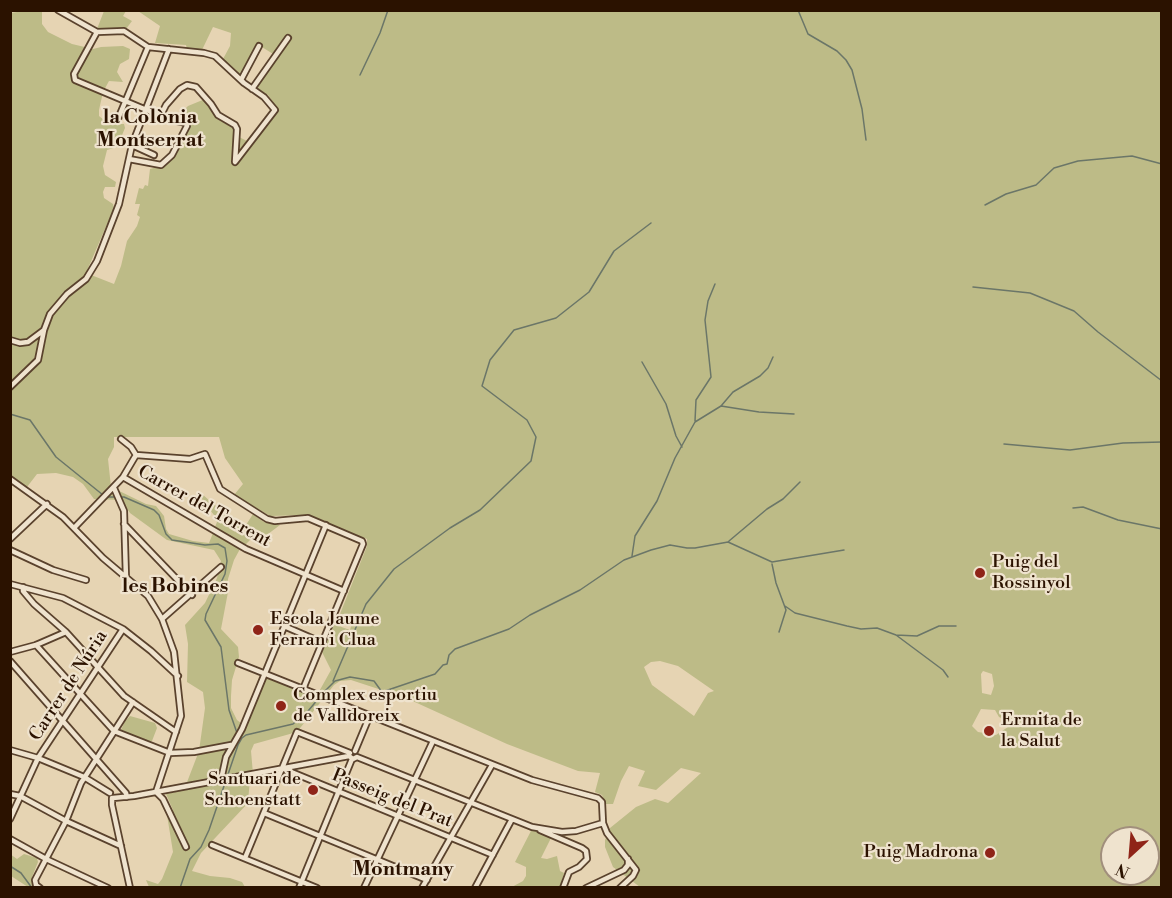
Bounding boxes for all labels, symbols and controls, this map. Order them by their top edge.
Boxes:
district label: la Colònia Montserrat [96,106,204,153]
street label: Carrer del Torrent [133,461,275,553]
place label: Puig del Rossinyol [992,552,1071,594]
marker: Puig del Rossinyol [973,566,987,580]
district label: les Bobines [122,575,228,599]
place label: Escola Jaume Ferran i Clua [270,609,380,652]
marker: Escola Jaume Ferran i Clua [251,623,265,637]
street label: Carrer de Núria [25,627,113,745]
place label: Complex esportiu de Valldoreix [293,685,437,728]
marker: Complex esportiu de Valldoreix [274,699,288,713]
place label: Ermita de la Salut [1001,710,1082,752]
marker: Ermita de la Salut [982,724,996,738]
street label: Passeig del Prat [329,765,455,833]
place label: Santuari de Schoenstatt [205,769,301,812]
marker: Santuari de Schoenstatt [306,783,320,797]
north arrow [1100,826,1160,886]
place label: Puig Madrona [864,842,978,864]
marker: Puig Madrona [983,846,997,860]
district label: Montmany [352,858,454,882]
text: N [1113,859,1133,882]

